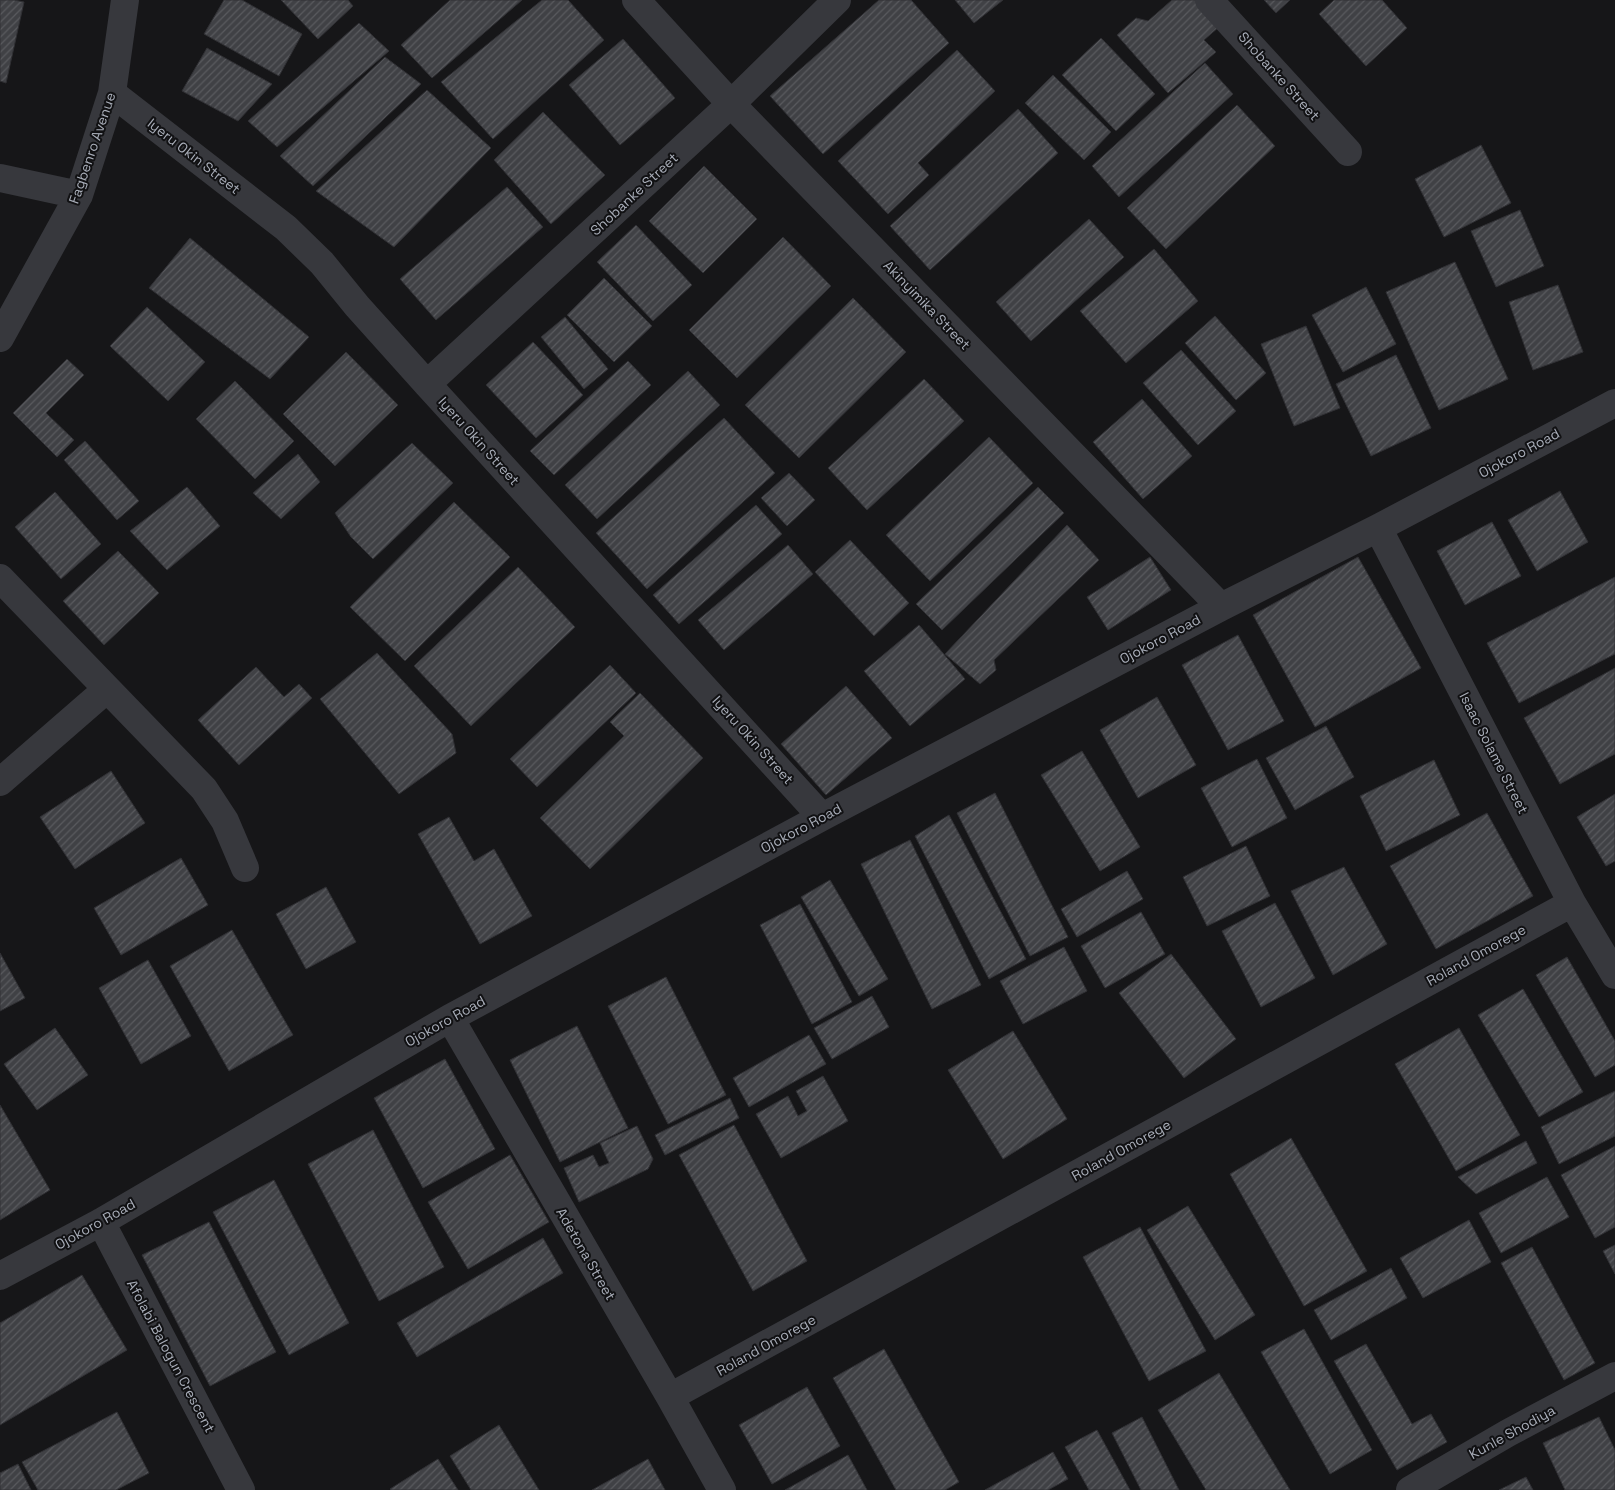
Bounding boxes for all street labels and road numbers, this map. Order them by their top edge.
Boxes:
street label: Shobanke Street [1234,28,1324,124]
street label: Fagbenro Avenue [64,90,120,206]
street label: Iyeru Okin Street [144,114,244,198]
street label: Shobanke Street [586,149,682,239]
street label: Akinyimika Street [880,256,974,354]
street label: Iyeru Okin Street [435,393,523,489]
street label: Ojokoro Road [1476,424,1562,482]
street label: Ojokoro Road [1117,610,1203,668]
street label: Isaac Solame Street [1456,689,1532,817]
street label: Iyeru Okin Street [709,692,797,788]
street label: Ojokoro Road [758,799,844,857]
street label: Roland Omorege [1423,920,1529,990]
street label: Ojokoro Road [402,992,488,1050]
street label: Roland Omorege [1068,1115,1174,1185]
street label: Ojokoro Road [52,1195,138,1253]
street label: Adetona Street [552,1205,620,1303]
street label: Afolabi Balogun Crescent [123,1276,219,1436]
street label: Roland Omorege [713,1310,819,1380]
street label: Kunle Shodiya [1466,1401,1558,1463]

